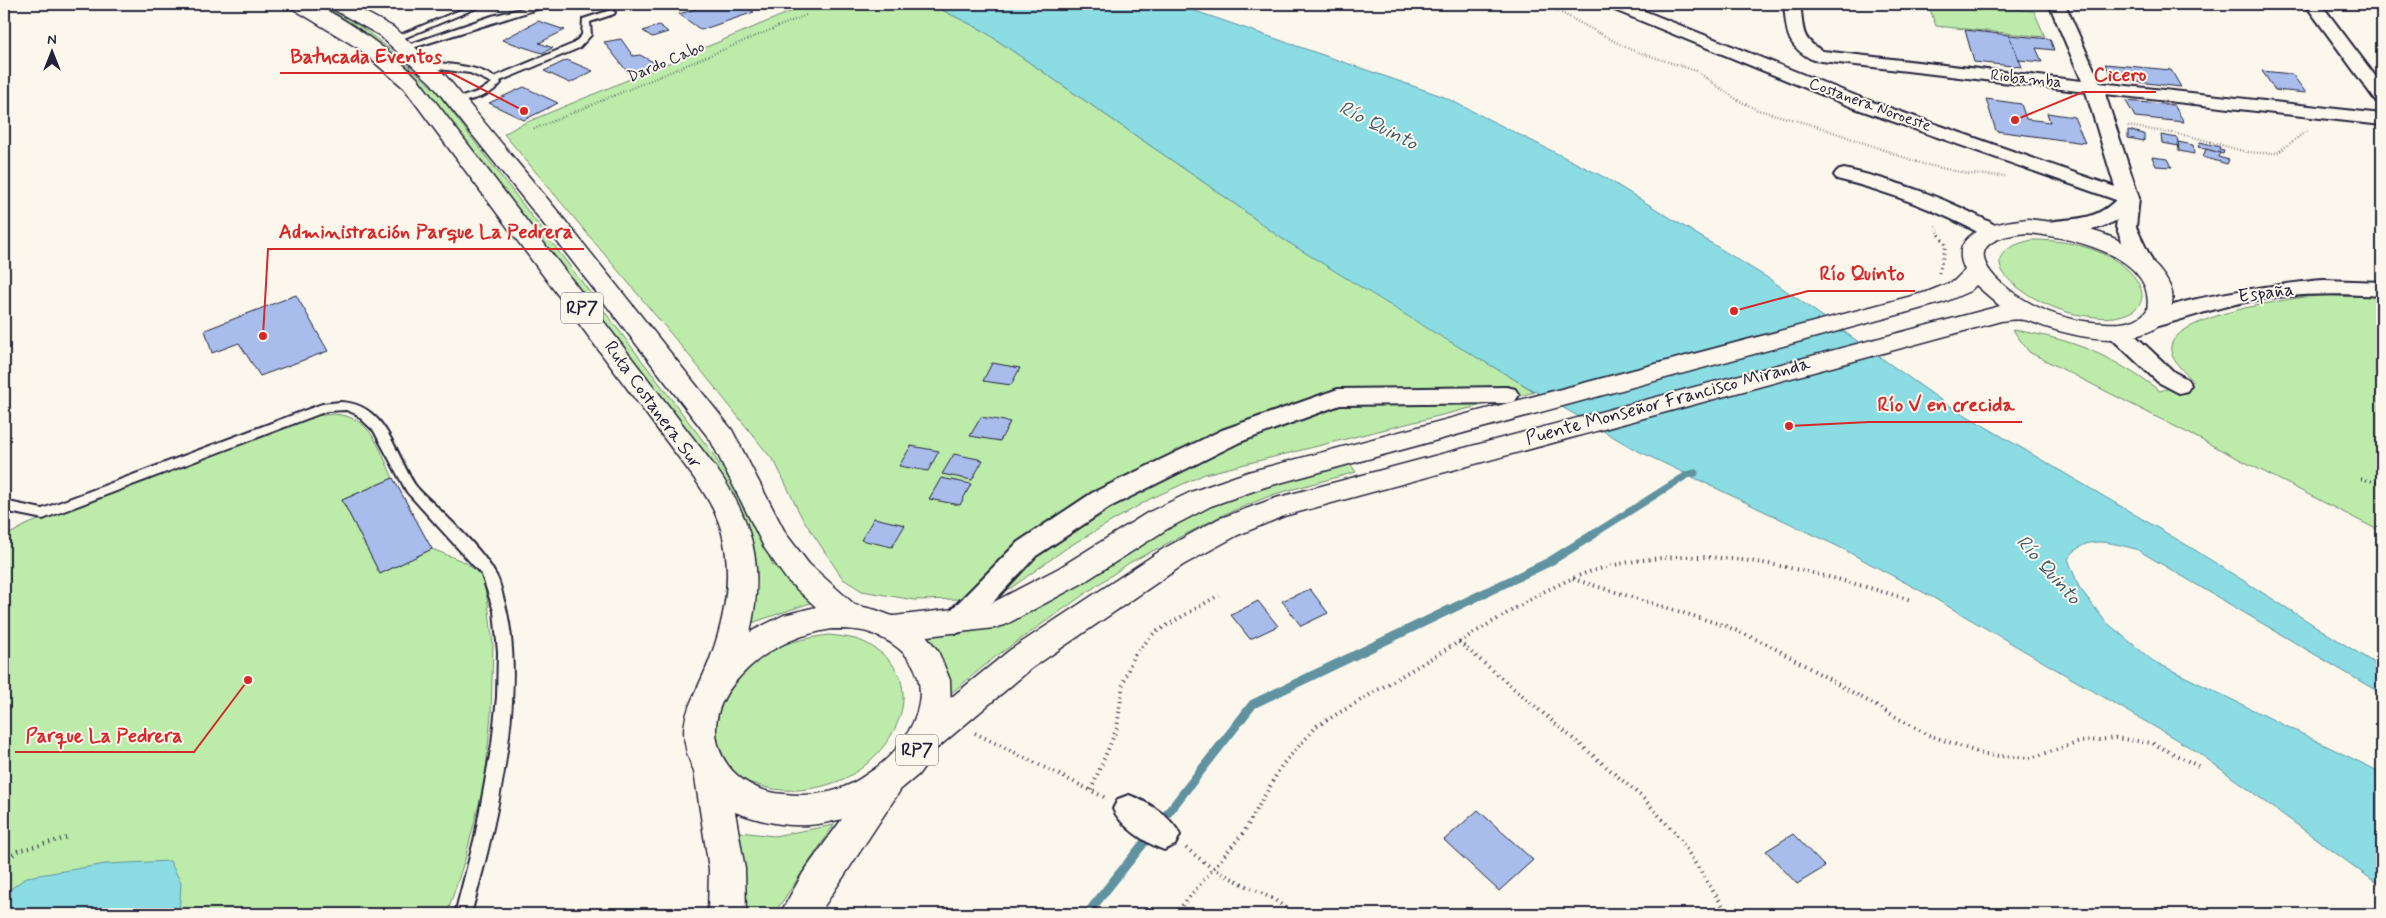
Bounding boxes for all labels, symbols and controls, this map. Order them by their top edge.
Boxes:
north arrow [28,28,78,78]
text: N [47,31,57,49]
street label: Dardo Cabo [624,36,708,88]
callout: Batucada Eventos [280,38,451,73]
text: Batucada Eventos [290,44,442,71]
callout: Cicero [2083,57,2156,92]
text: Cicero [2094,62,2146,89]
street label: Riobamba [1989,65,2063,93]
street label: Costanera Noroeste [1806,73,1934,137]
water label: Río Quinto [1334,95,1422,158]
callout: Administración Parque La Pedrera [268,214,584,249]
text: Administración Parque La Pedrera [279,219,573,246]
callout: Río Quinto [1808,256,1915,291]
text: Río Quinto [1819,261,1905,288]
street label: España [2237,277,2295,309]
road number: RP7 [561,292,603,324]
street label: Ruta Costanera Sur [598,336,708,474]
street label: Puente Monseñor Francisco Miranda [1523,351,1814,451]
callout: Río V en crecida [1869,387,2022,422]
text: Río V en crecida [1878,392,2015,419]
water label: Río Quinto [2009,529,2087,611]
callout: Parque La Pedrera [15,717,194,752]
text: Parque La Pedrera [25,723,183,750]
road number: RP7 [896,734,938,766]

